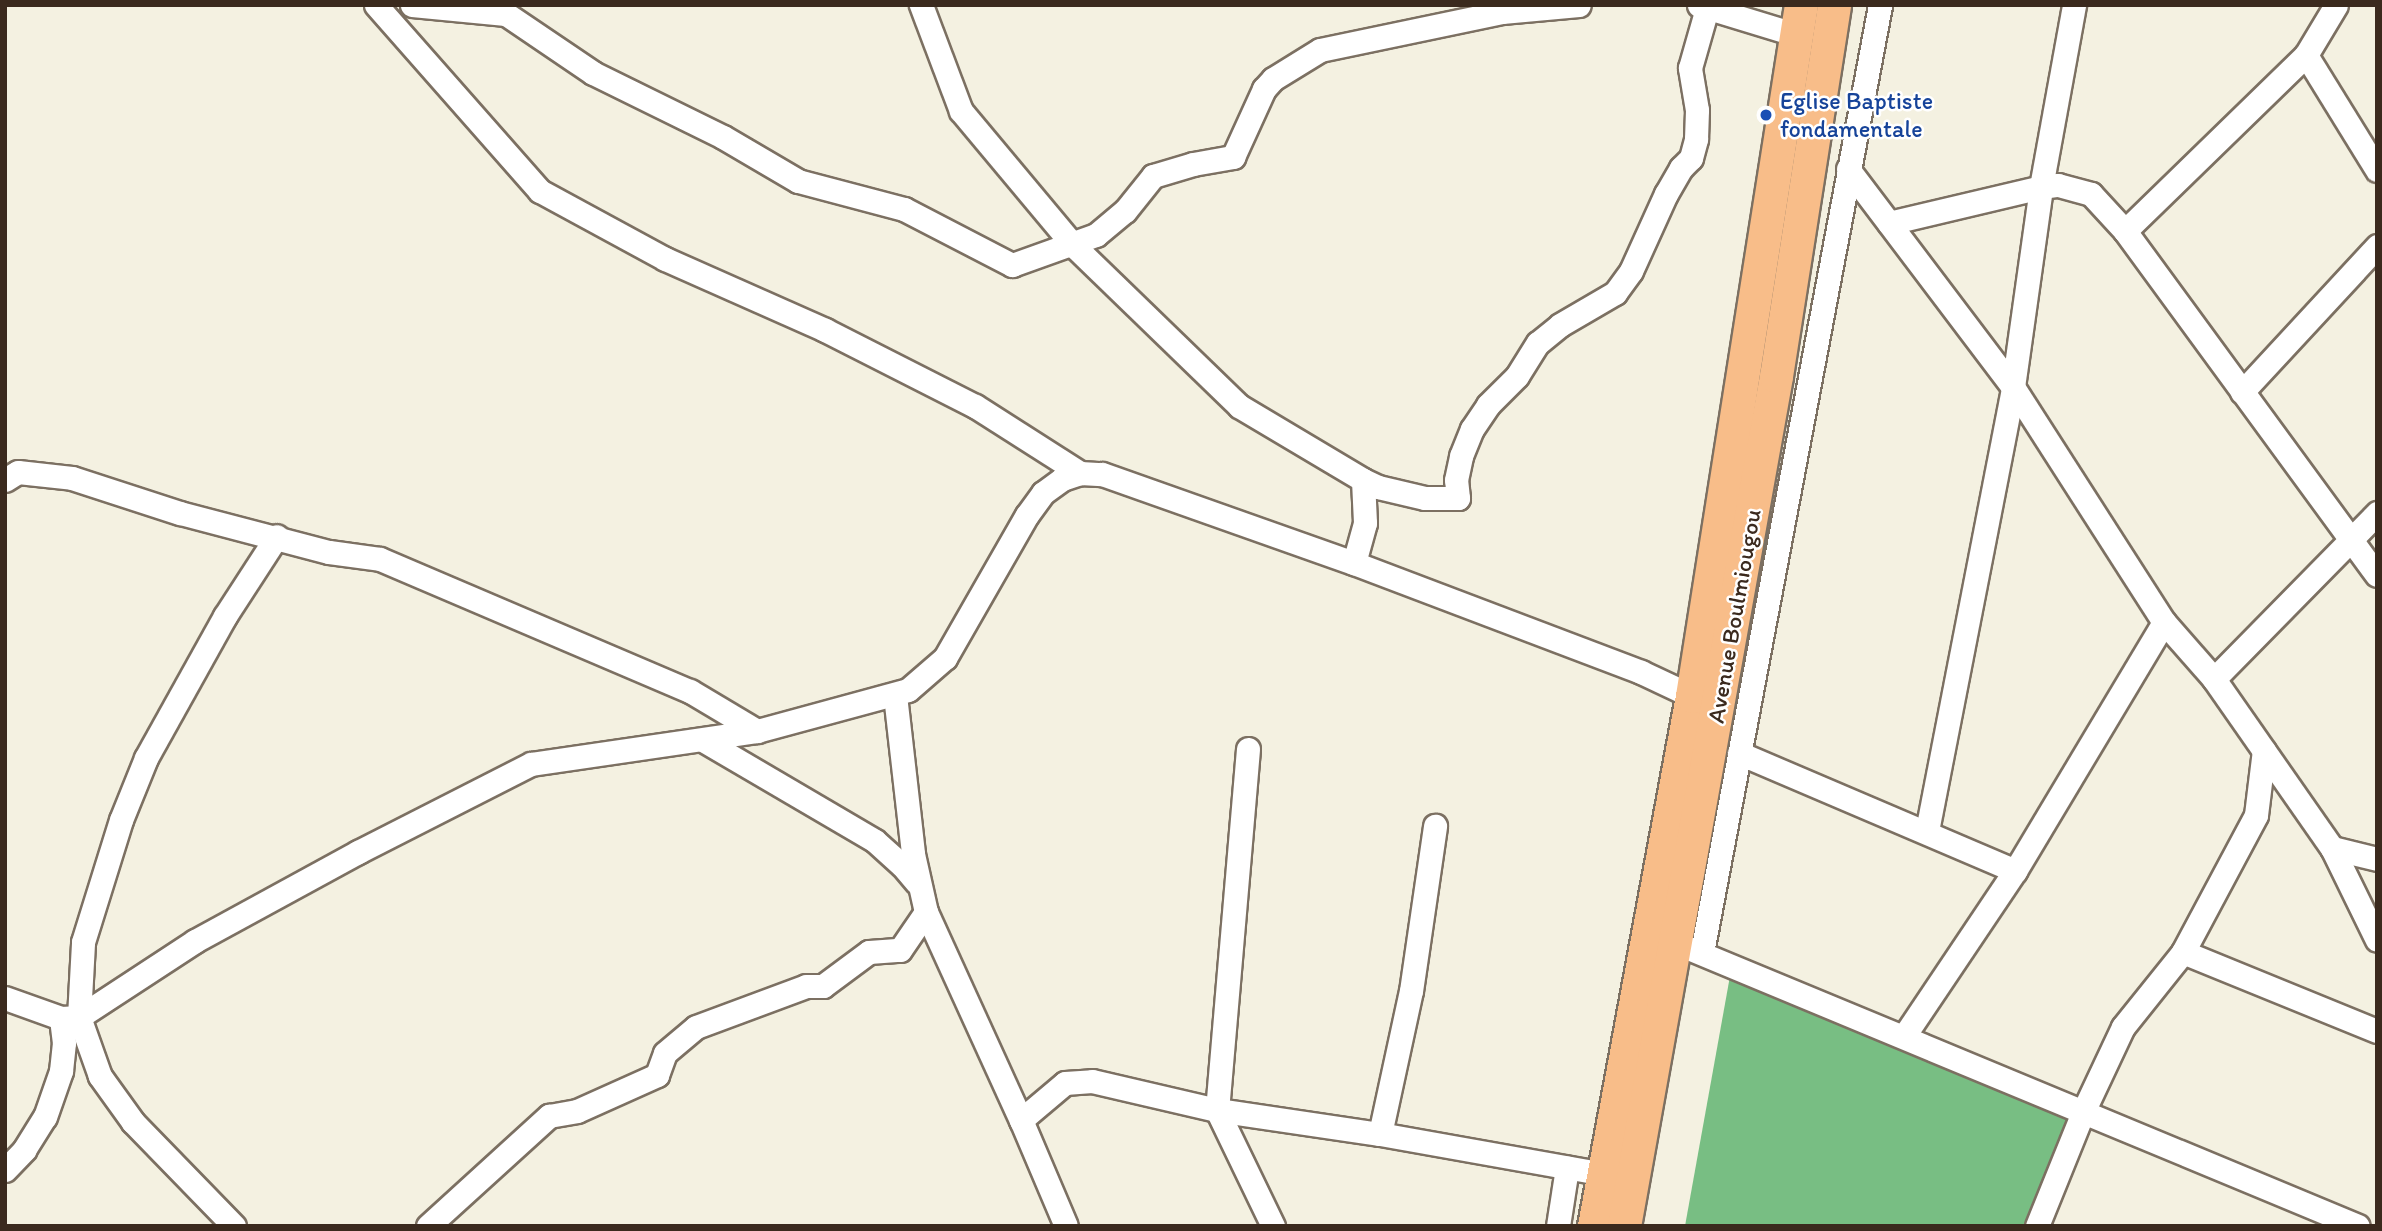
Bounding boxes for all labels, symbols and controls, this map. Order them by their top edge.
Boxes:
place label: Eglise Baptiste fondamentale [1780,87,1933,143]
marker: Eglise Baptiste fondamentale [1758,107,1774,123]
street label: Avenue Boulmiougou [1701,507,1767,725]

